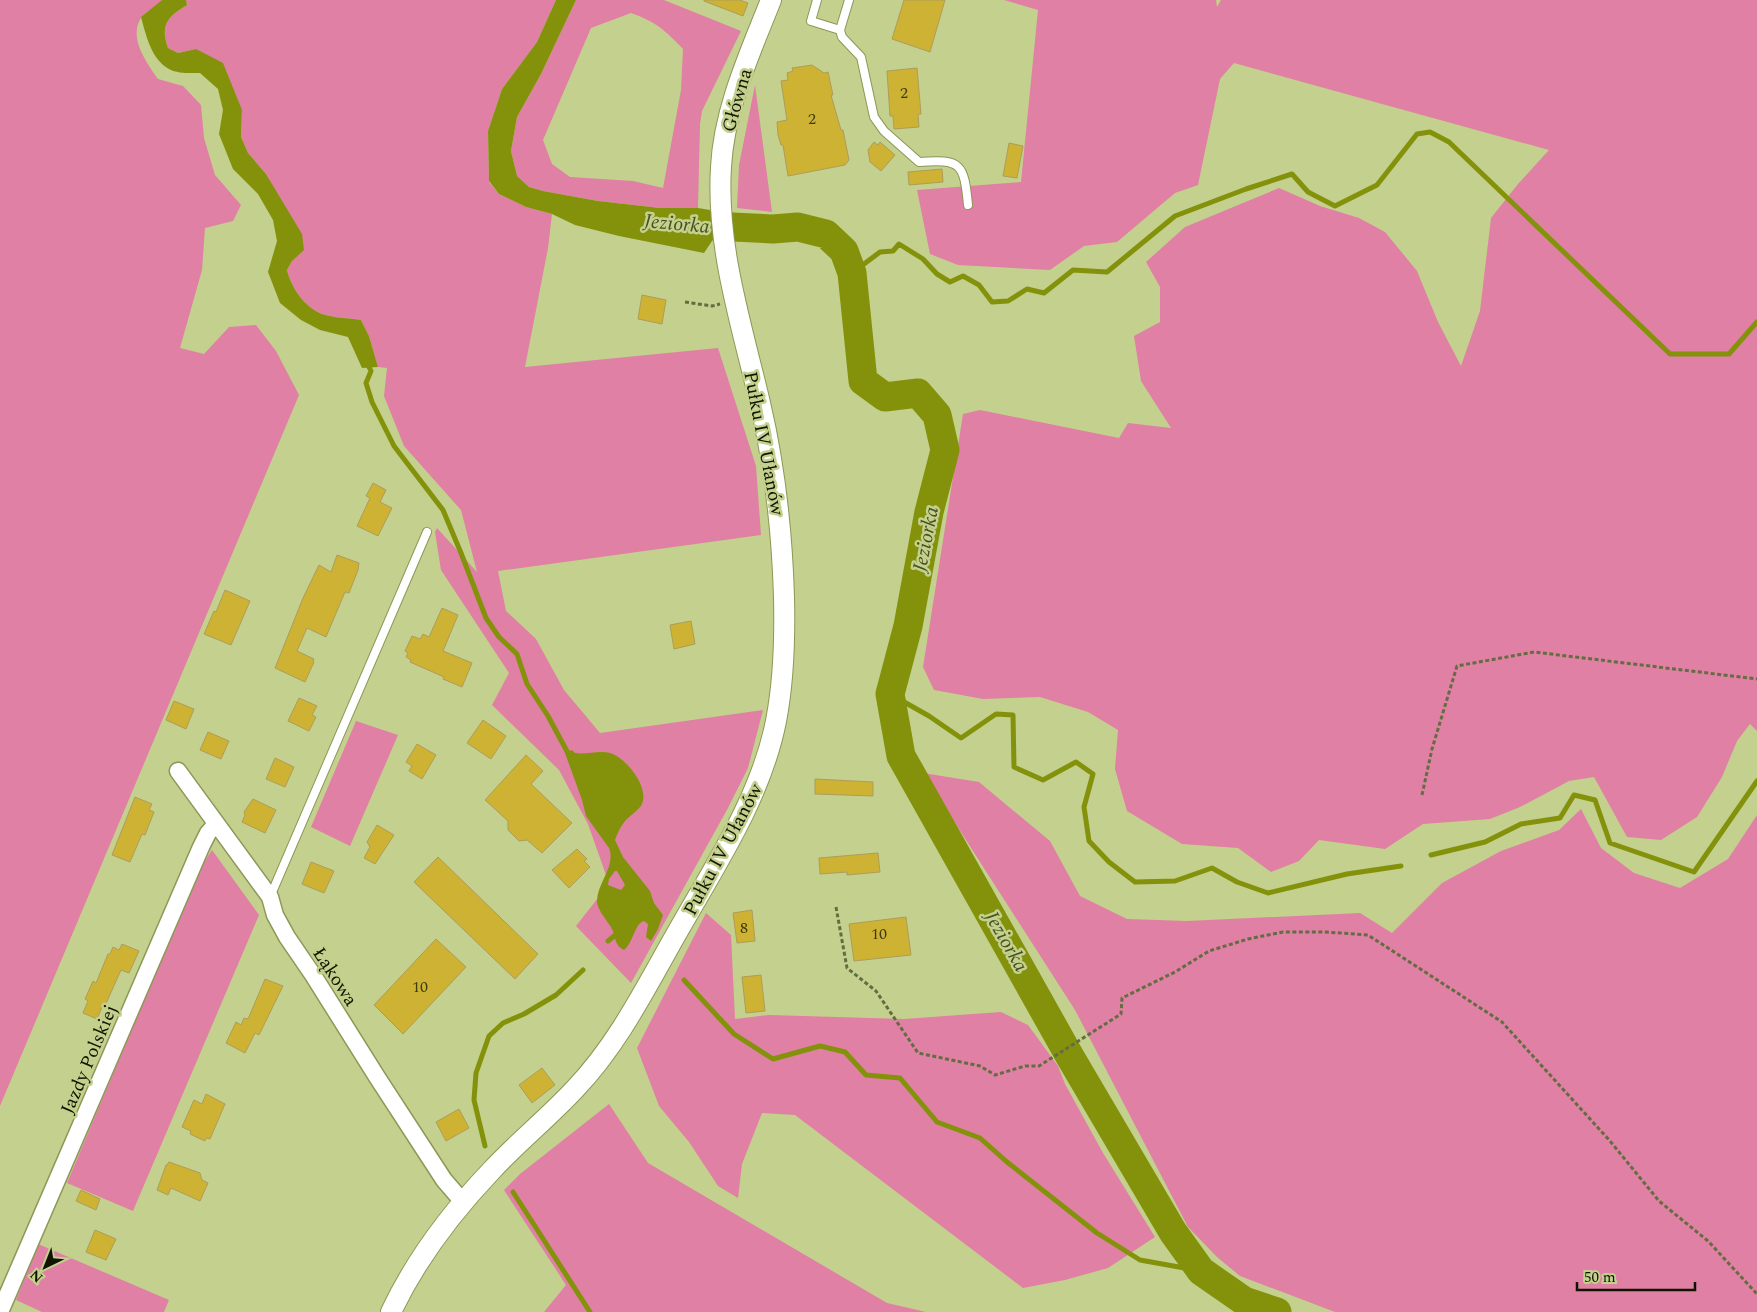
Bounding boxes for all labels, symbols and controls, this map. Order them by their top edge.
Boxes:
street label: Główna [715,64,761,136]
house number: 2 [900,81,908,105]
house number: 2 [808,107,816,131]
water label: Jeziorka [641,206,711,242]
street label: Pułku IV Ułanów [735,369,792,518]
water label: Jeziorka [905,504,947,576]
street label: Pułku IV Ułanów [676,778,771,921]
water label: Jeziorka [976,904,1036,977]
house number: 8 [740,916,748,940]
house number: 10 [871,922,887,946]
street label: Łąkowa [305,942,365,1013]
house number: 10 [412,975,428,999]
street label: Jazdy Polskiej [53,1000,125,1119]
north arrow [20,1242,70,1292]
scale bar [1577,1260,1694,1292]
text: N [25,1265,48,1288]
text: 50 m [1584,1266,1616,1289]

